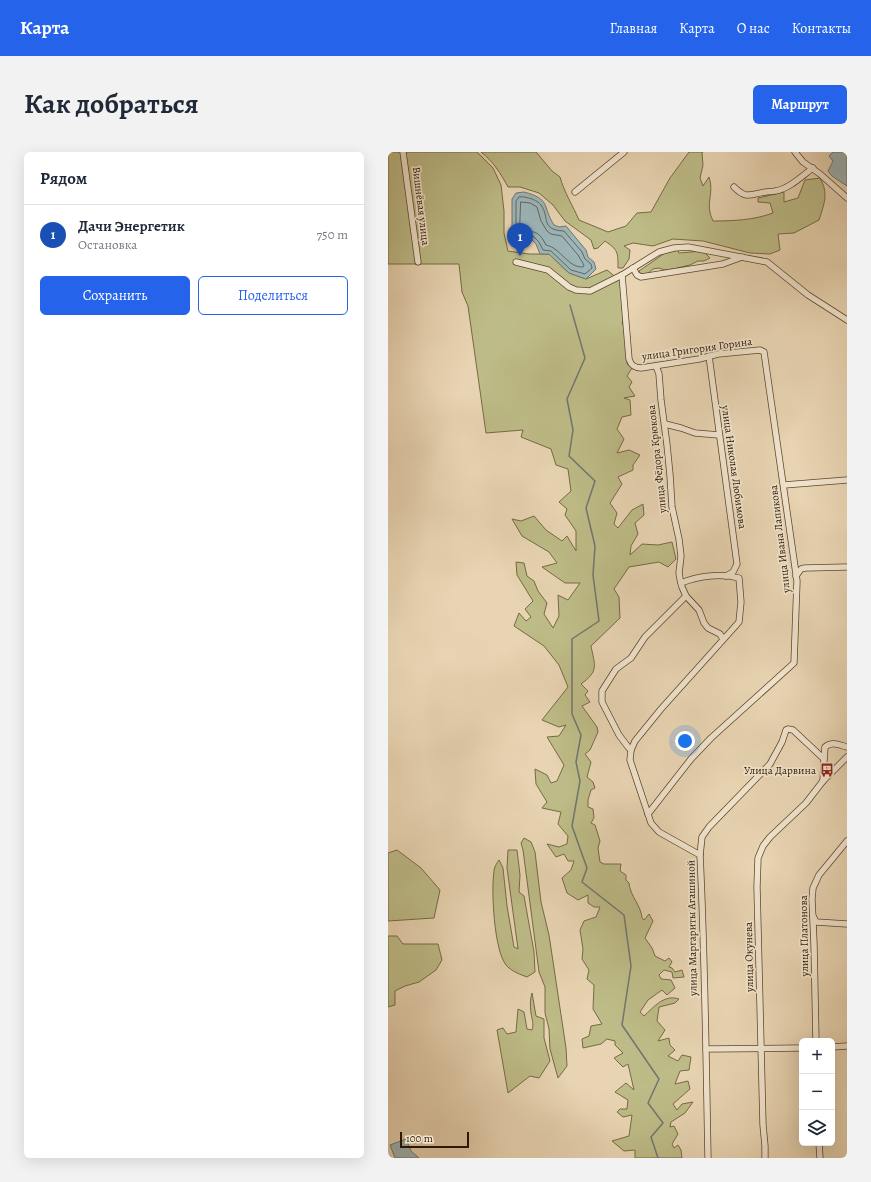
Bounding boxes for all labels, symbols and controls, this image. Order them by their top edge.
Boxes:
text: Карта [20,15,69,41]
text: Главная [610,19,657,38]
text: Карта [679,19,715,38]
text: О нас [737,19,770,38]
text: Контакты [792,19,851,38]
text: Как добраться [24,85,199,123]
button: Маршрут [753,85,847,124]
street label: Вишнёвая улица [409,166,433,247]
text: Рядом [40,167,87,190]
text: Дачи Энергетик [78,216,185,236]
pin: 1 [507,223,533,256]
text: 1 [51,226,55,243]
text: 750 m [317,226,348,243]
text: Остановка [78,236,137,253]
button: Сохранить [40,276,190,315]
button: Поделиться [198,276,348,315]
street label: улица Григория Горина [640,334,754,364]
street label: улица Фёдора Крюкова [644,403,670,515]
street label: улица Николая Любимова [718,403,750,531]
street label: улица Ивана Лапикова [766,483,794,595]
your location [675,731,695,751]
bus stop icon: Улица Дарвина [819,762,835,778]
place label: Улица Дарвина [744,763,817,778]
street label: улица Маргариты Агашиной [683,860,701,997]
street label: улица Платонова [796,894,812,978]
street label: улица Окунева [741,921,757,993]
map controls [799,1038,835,1146]
button: + [799,1038,835,1074]
button: − [799,1074,835,1110]
button: layers [799,1110,835,1146]
scale bar [400,1130,469,1149]
text: 100 m [406,1131,433,1146]

